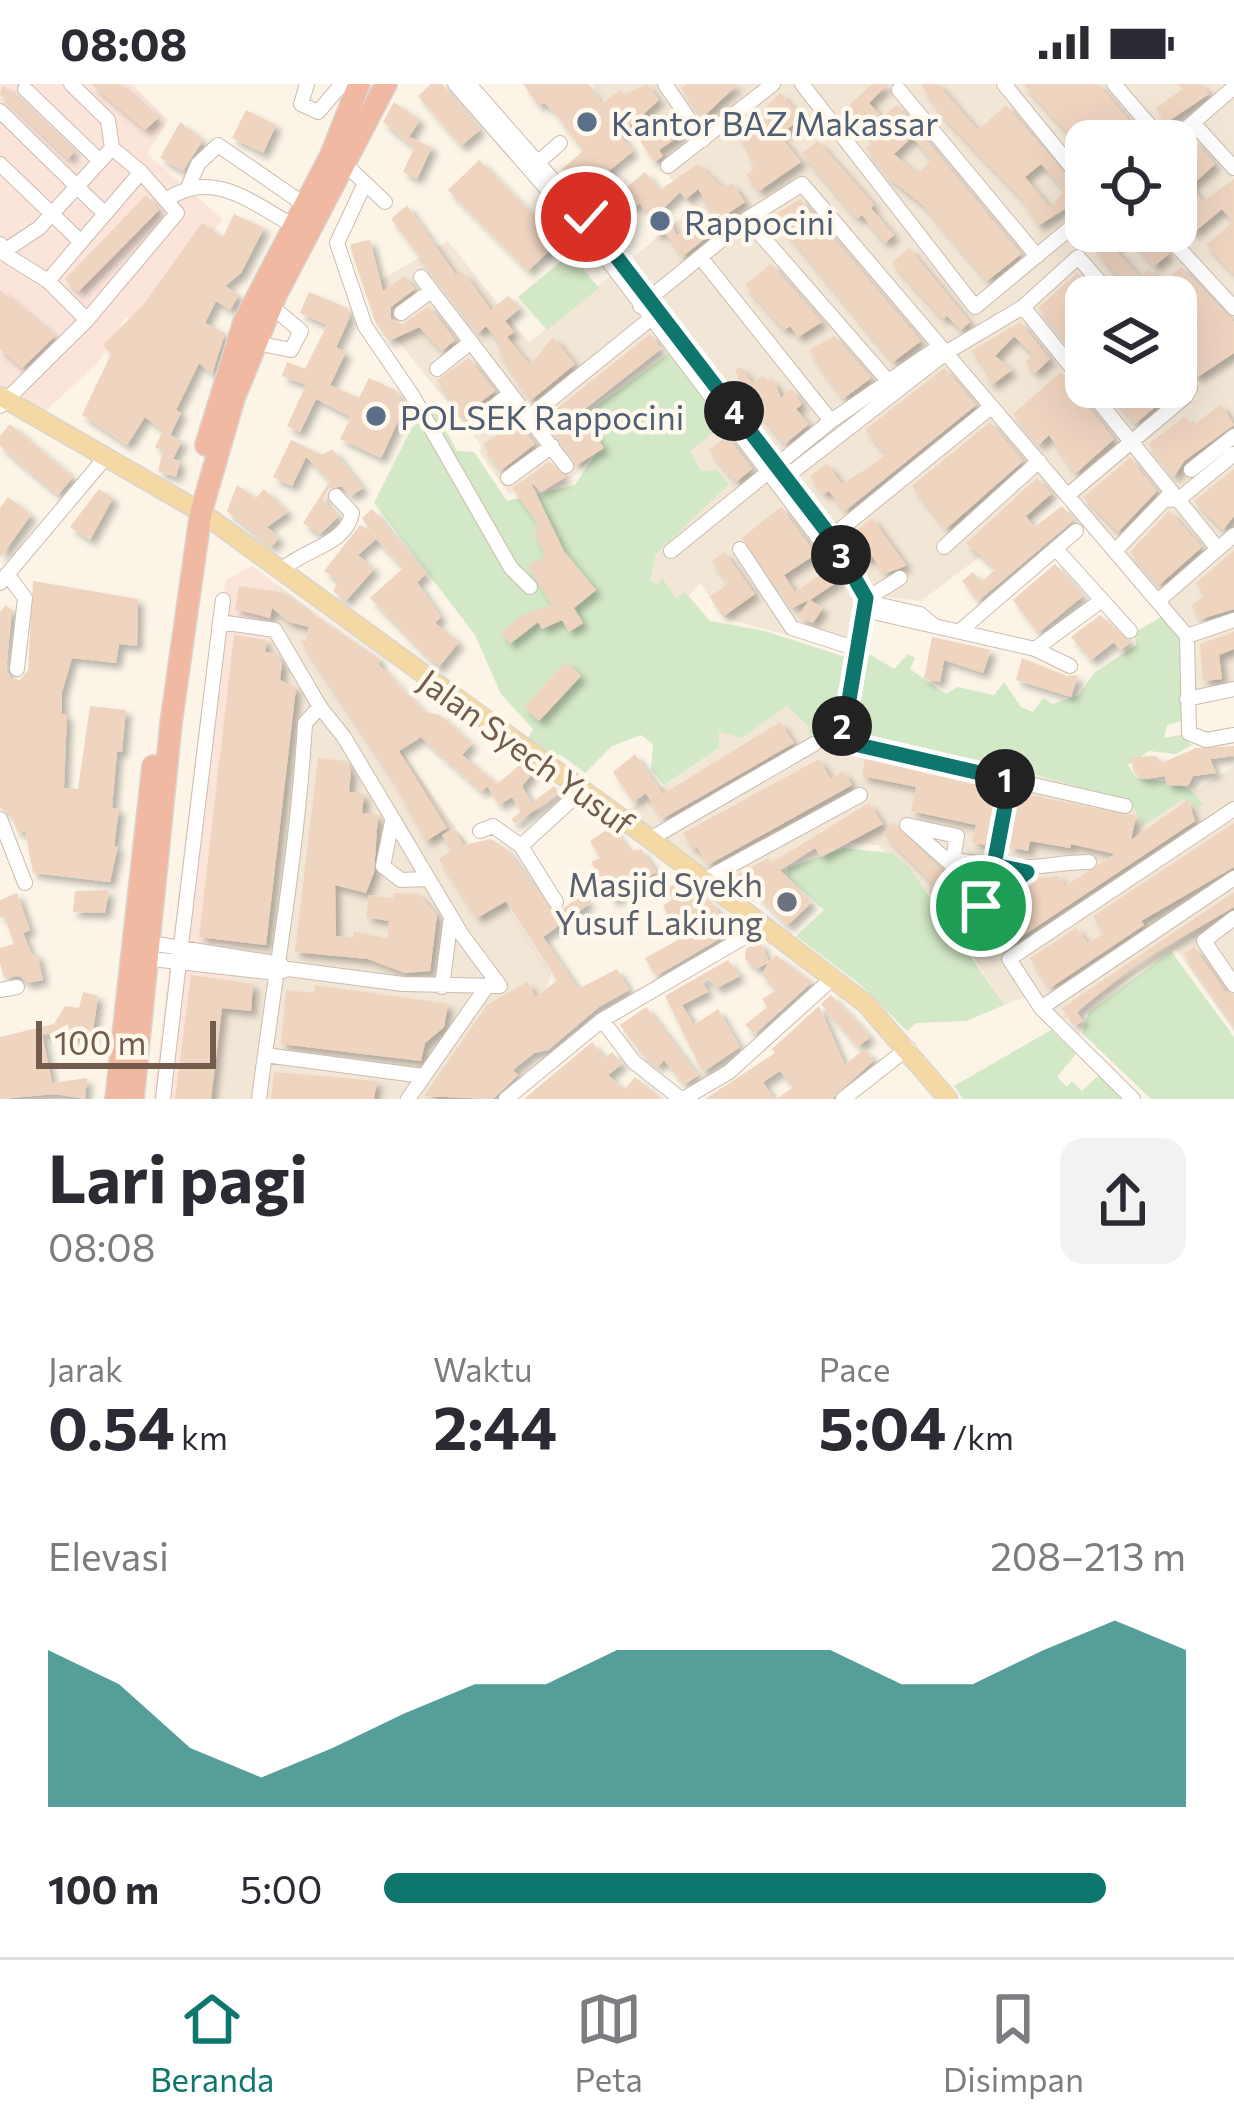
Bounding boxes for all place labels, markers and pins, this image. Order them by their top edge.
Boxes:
place label: Kantor BAZ Makassar [611,102,938,143]
marker: Kantor BAZ Makassar [574,109,600,135]
pin [535,166,637,268]
place label: Rappocini [684,201,834,242]
marker: Rappocini [647,208,673,234]
pin: 4 [704,381,764,441]
place label: POLSEK Rappocini [400,396,684,437]
marker: POLSEK Rappocini [363,403,389,429]
pin: 3 [811,525,871,585]
pin: 2 [812,696,872,756]
pin: 1 [975,749,1035,809]
pin [930,855,1032,957]
place label: Masjid Syekh Yusuf Lakiung [555,863,763,942]
marker: Masjid Syekh Yusuf Lakiung [774,889,800,915]

